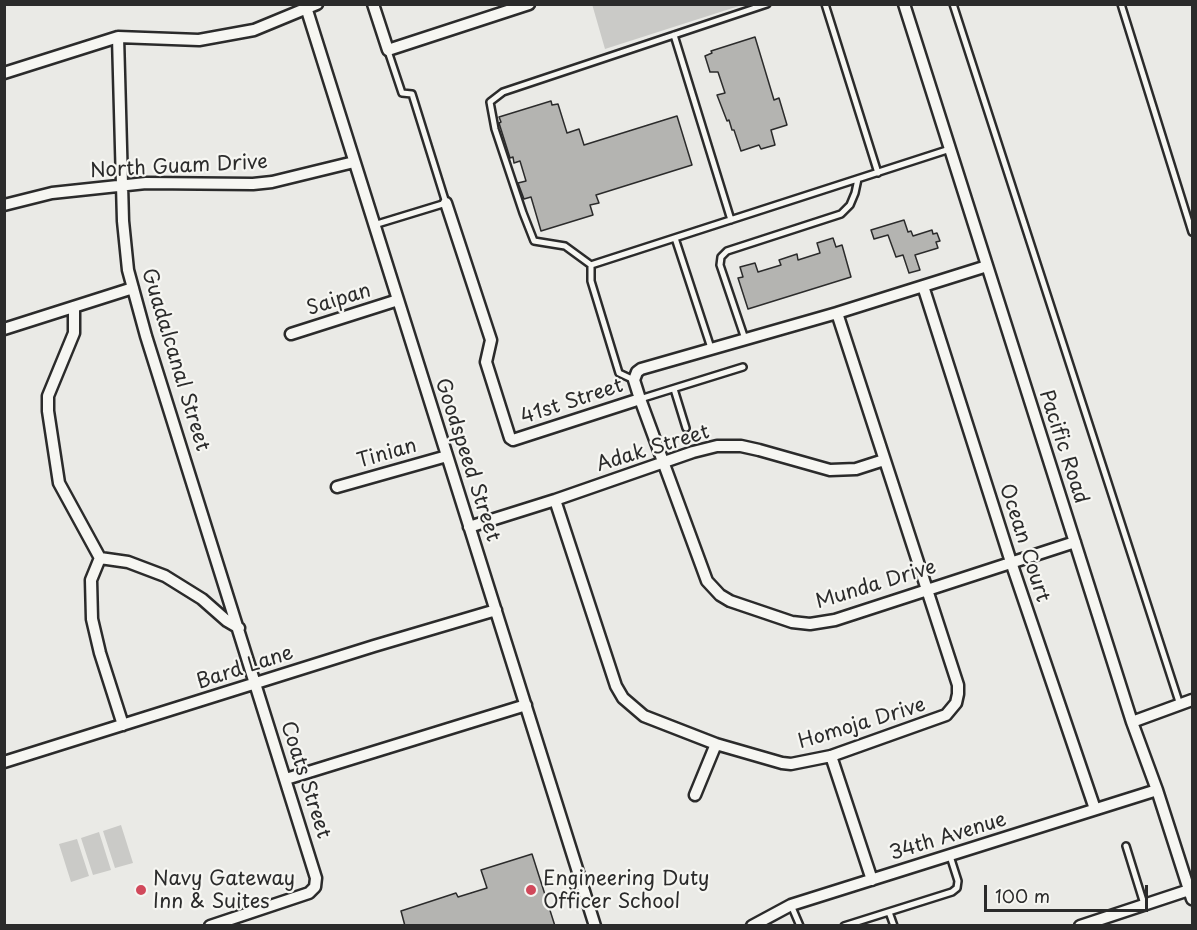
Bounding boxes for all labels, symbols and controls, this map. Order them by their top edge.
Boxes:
street label: North Guam Drive [90,150,268,184]
street label: Guadalcanal Street [136,266,214,454]
street label: Saipan [304,279,374,321]
street label: 41st Street [518,374,626,430]
street label: Goodspeed Street [429,375,505,545]
street label: Pacific Road [1033,387,1093,507]
street label: Adak Street [594,420,712,478]
street label: Tinian [354,434,420,474]
street label: Ocean Court [994,481,1054,605]
street label: Munda Drive [813,555,939,615]
street label: Bard Lane [194,641,296,695]
street label: Homoja Drive [795,693,929,755]
street label: Coats Street [275,718,335,842]
street label: 34th Avenue [887,808,1009,866]
place label: Navy Gateway Inn & Suites [153,867,295,914]
place label: Engineering Duty Officer School [543,867,709,914]
scale bar [987,873,1150,911]
text: 100 m [995,882,1050,909]
marker: Navy Gateway Inn & Suites [134,883,148,897]
marker: Engineering Duty Officer School [524,883,538,897]

